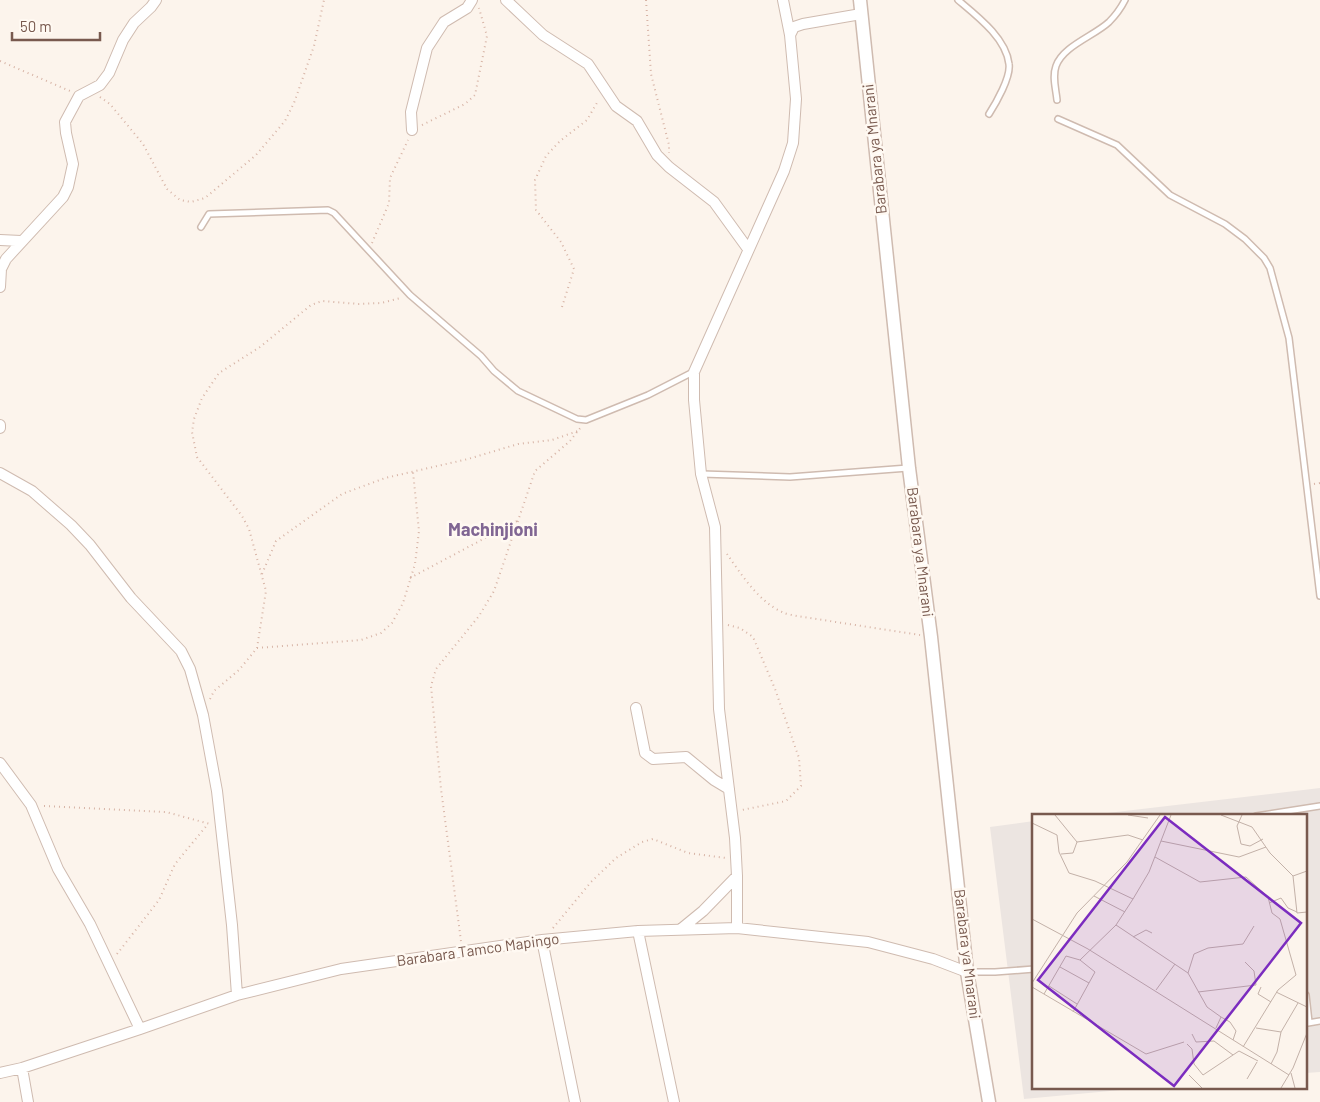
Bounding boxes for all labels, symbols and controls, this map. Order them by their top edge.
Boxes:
scale bar [12,10,100,42]
text: 50 m [20,17,52,35]
street label: Barabara ya Mnarani [858,83,890,215]
street label: Barabara ya Mnarani [904,486,938,618]
district label: Machinjioni [448,518,538,540]
inset map [1032,814,1308,1090]
street label: Barabara ya Mnarani [951,888,985,1020]
street label: Barabara Tamco Mapingo [395,929,560,969]

